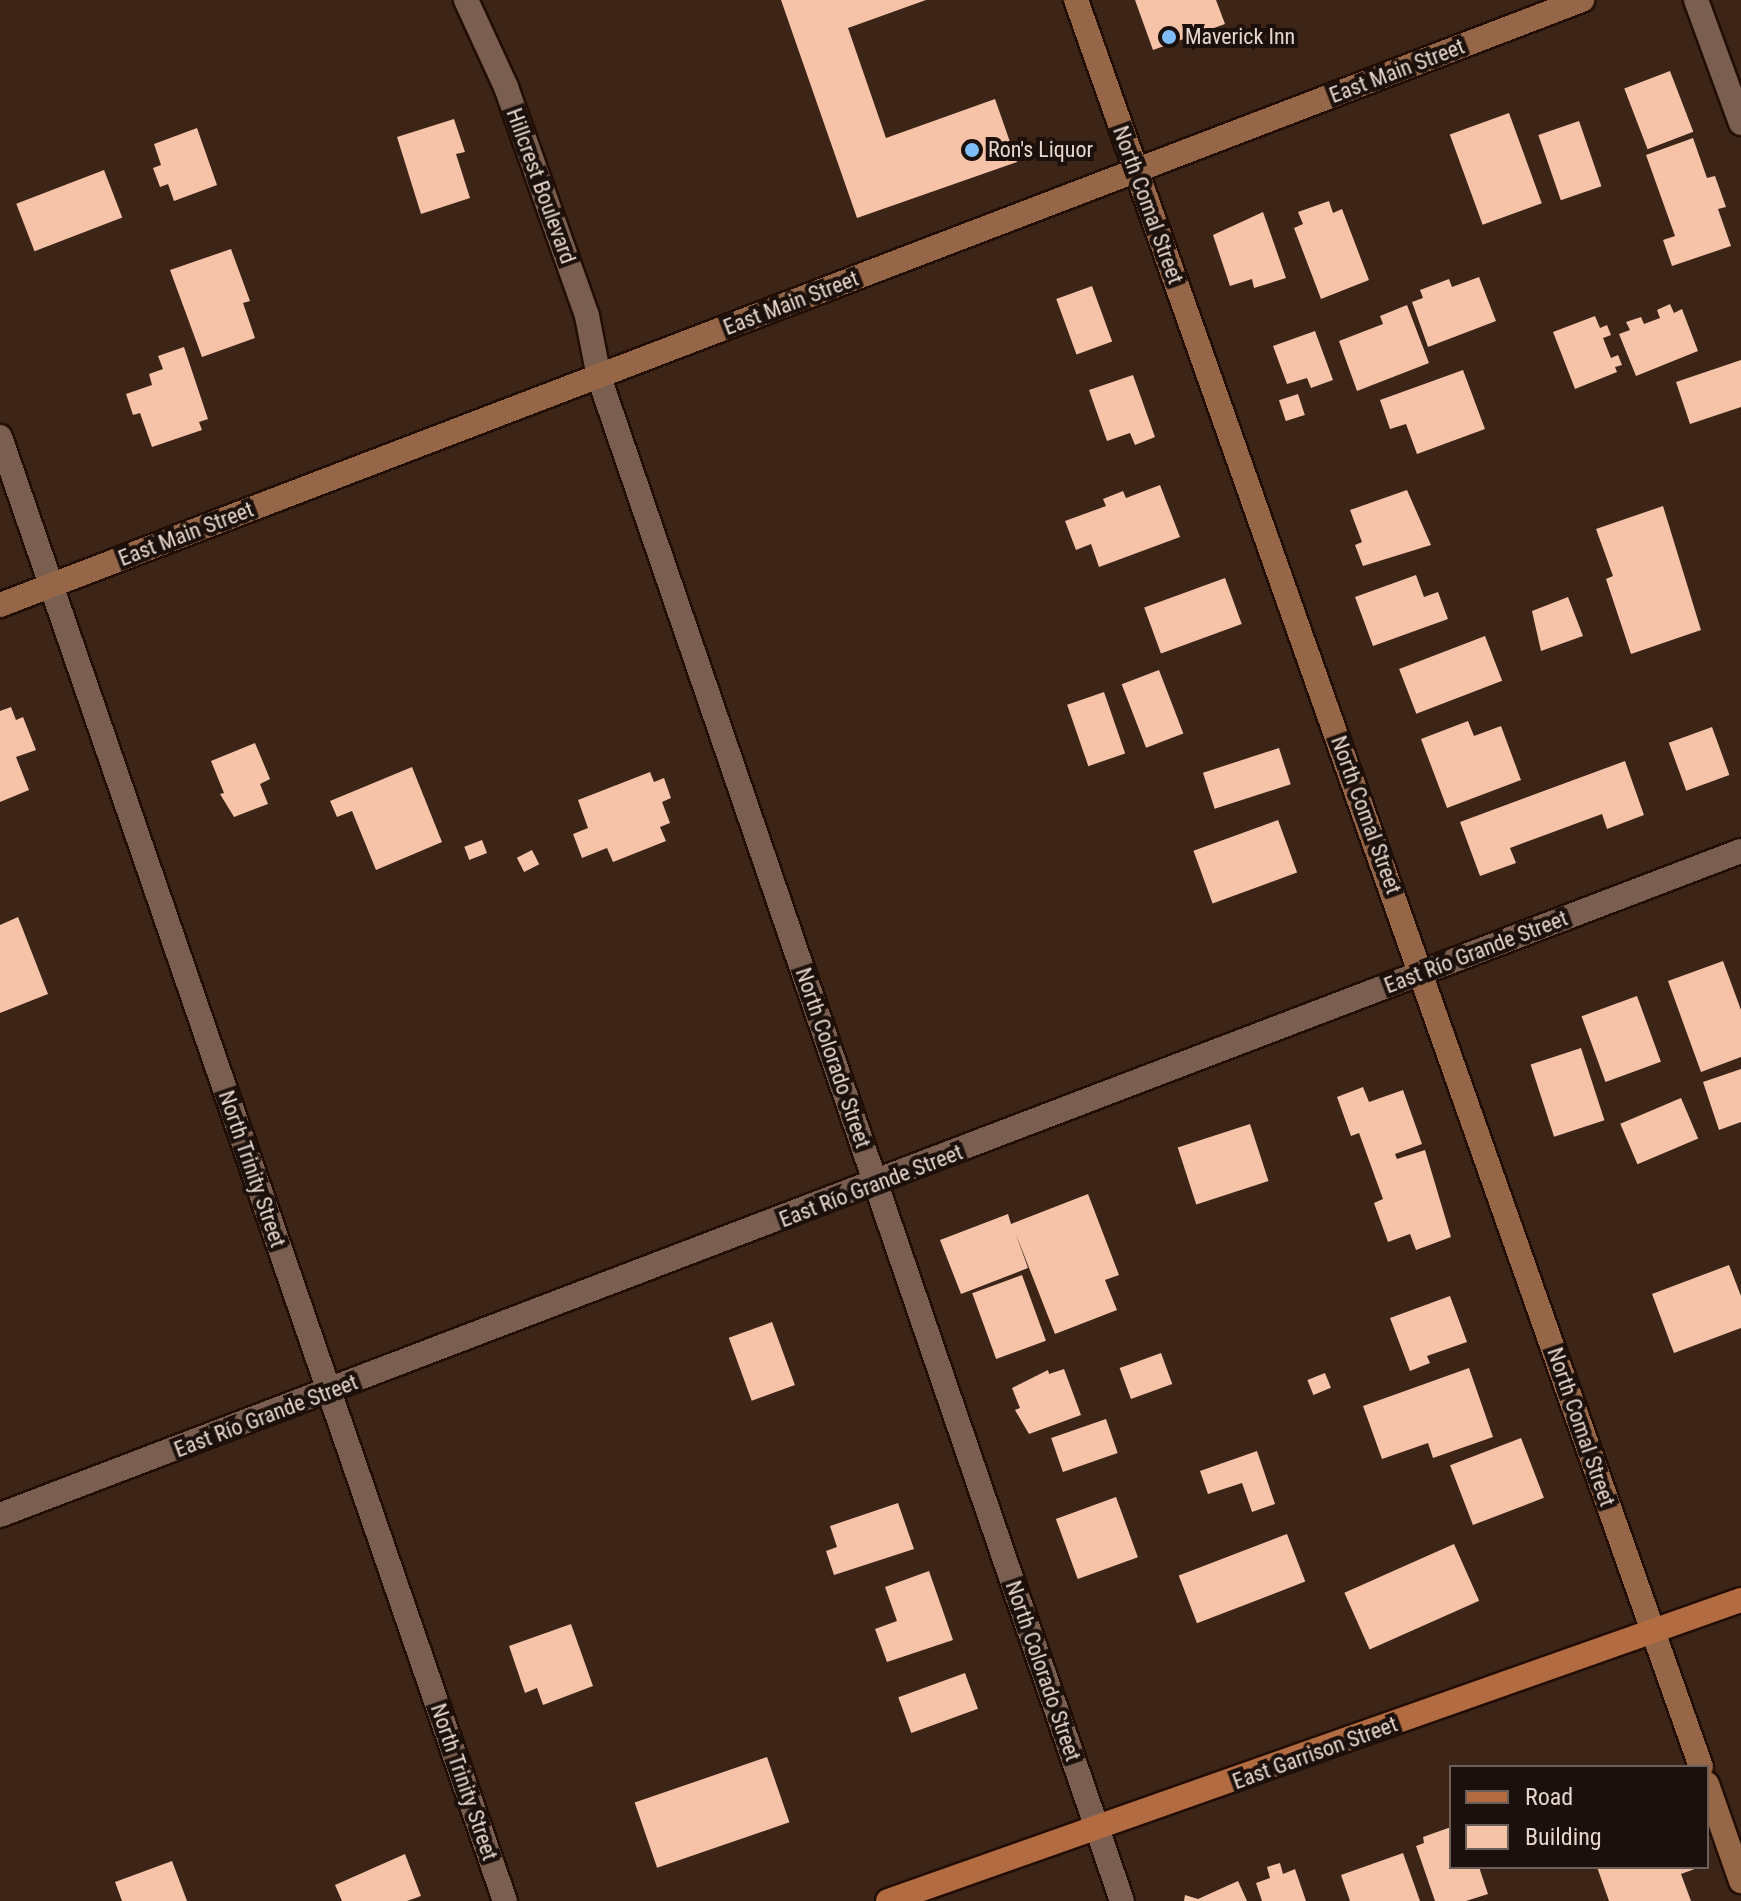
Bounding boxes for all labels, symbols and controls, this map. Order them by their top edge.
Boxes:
place label: Maverick Inn [1185,24,1295,50]
marker: Maverick Inn [1160,28,1178,46]
street label: East Main Street [1326,33,1468,109]
street label: Hillcrest Boulevard [501,105,581,267]
street label: North Comal Street [1107,122,1189,288]
place label: Ron's Liquor [988,137,1093,163]
marker: Ron's Liquor [963,141,981,159]
street label: East Main Street [720,265,862,341]
street label: East Main Street [115,496,257,572]
street label: North Comal Street [1325,732,1407,898]
street label: East Río Grande Street [1381,905,1571,999]
street label: North Colorado Street [790,964,876,1152]
street label: North Trinity Street [213,1087,291,1251]
street label: East Río Grande Street [776,1139,966,1233]
street label: North Comal Street [1541,1344,1621,1510]
street label: East Río Grande Street [171,1369,361,1463]
street label: North Colorado Street [1000,1577,1086,1765]
street label: North Trinity Street [425,1700,503,1864]
street label: East Garrison Street [1229,1711,1401,1795]
legend [1449,1765,1709,1869]
text: Road [1525,1783,1573,1811]
text: Building [1525,1823,1602,1851]

